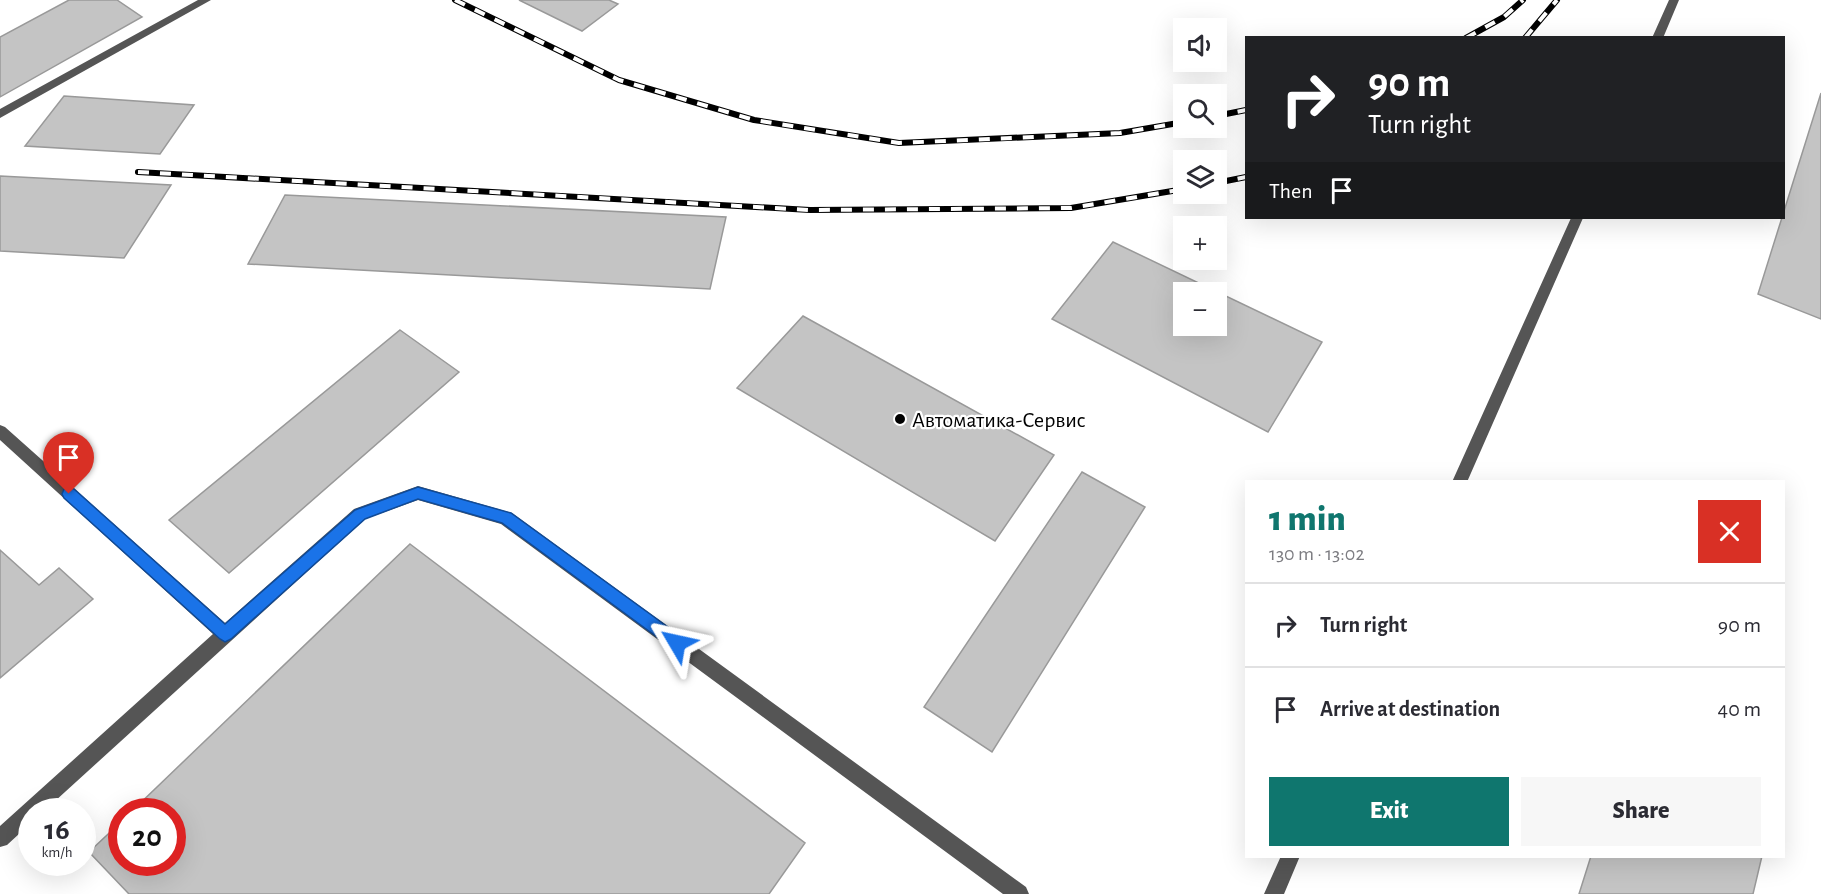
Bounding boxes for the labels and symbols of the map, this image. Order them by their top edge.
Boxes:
place label: Автоматика-Сервис [912,409,1086,431]
marker: Автоматика-Сервис [893,412,907,426]
pin [43,432,94,494]
position arrow [645,611,709,675]
speed limit sign: 20 [108,798,186,876]

